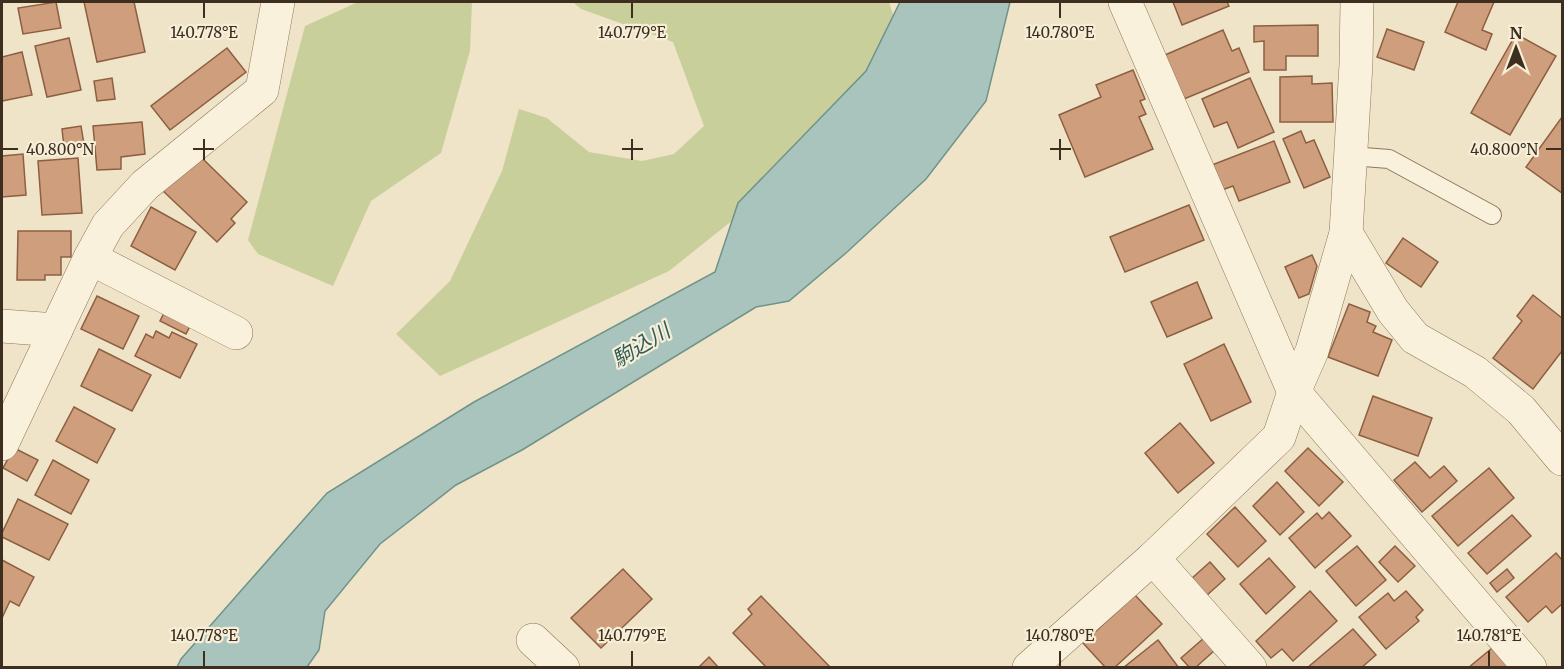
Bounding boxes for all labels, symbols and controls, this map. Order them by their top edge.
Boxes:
north arrow [1486,18,1546,78]
text: 140.778°E [170,23,238,42]
text: 140.779°E [598,23,667,42]
text: 140.780°E [1026,23,1095,42]
text: N [1510,23,1523,43]
text: 40.800°N [26,140,94,159]
text: 40.800°N [1470,140,1538,159]
water label: 駒込川 [607,316,677,373]
text: 140.778°E [170,626,238,645]
text: 140.779°E [598,626,667,645]
text: 140.780°E [1026,626,1095,645]
text: 140.781°E [1457,626,1522,645]

